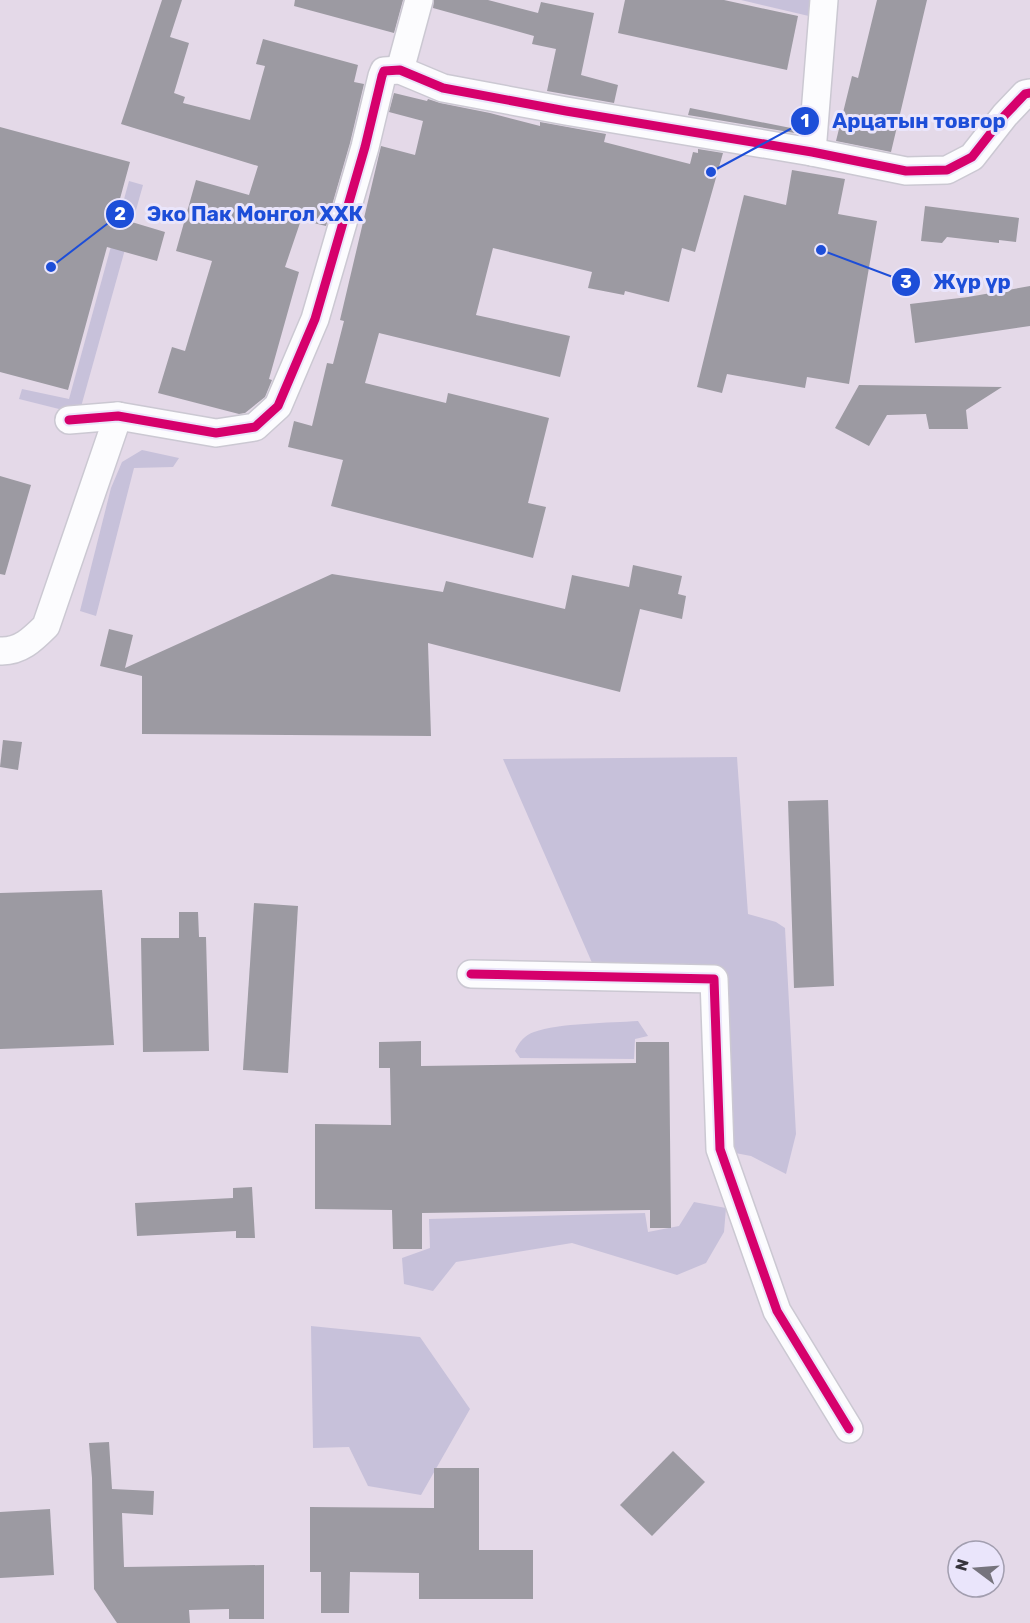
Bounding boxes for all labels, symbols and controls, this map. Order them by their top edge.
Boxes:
callout: Арцатын товгор [790,102,1018,141]
text: Арцатын товгор [832,108,1006,133]
text: 1 [801,110,809,132]
callout: Эко Пак Монгол ХХК [105,194,375,233]
text: Эко Пак Монгол ХХК [147,201,363,226]
text: 2 [114,203,126,225]
callout: Жүр үр [891,262,1022,301]
text: Жүр үр [933,269,1011,294]
text: 3 [900,271,912,293]
north arrow [946,1539,1006,1599]
text: N [951,1557,973,1573]

